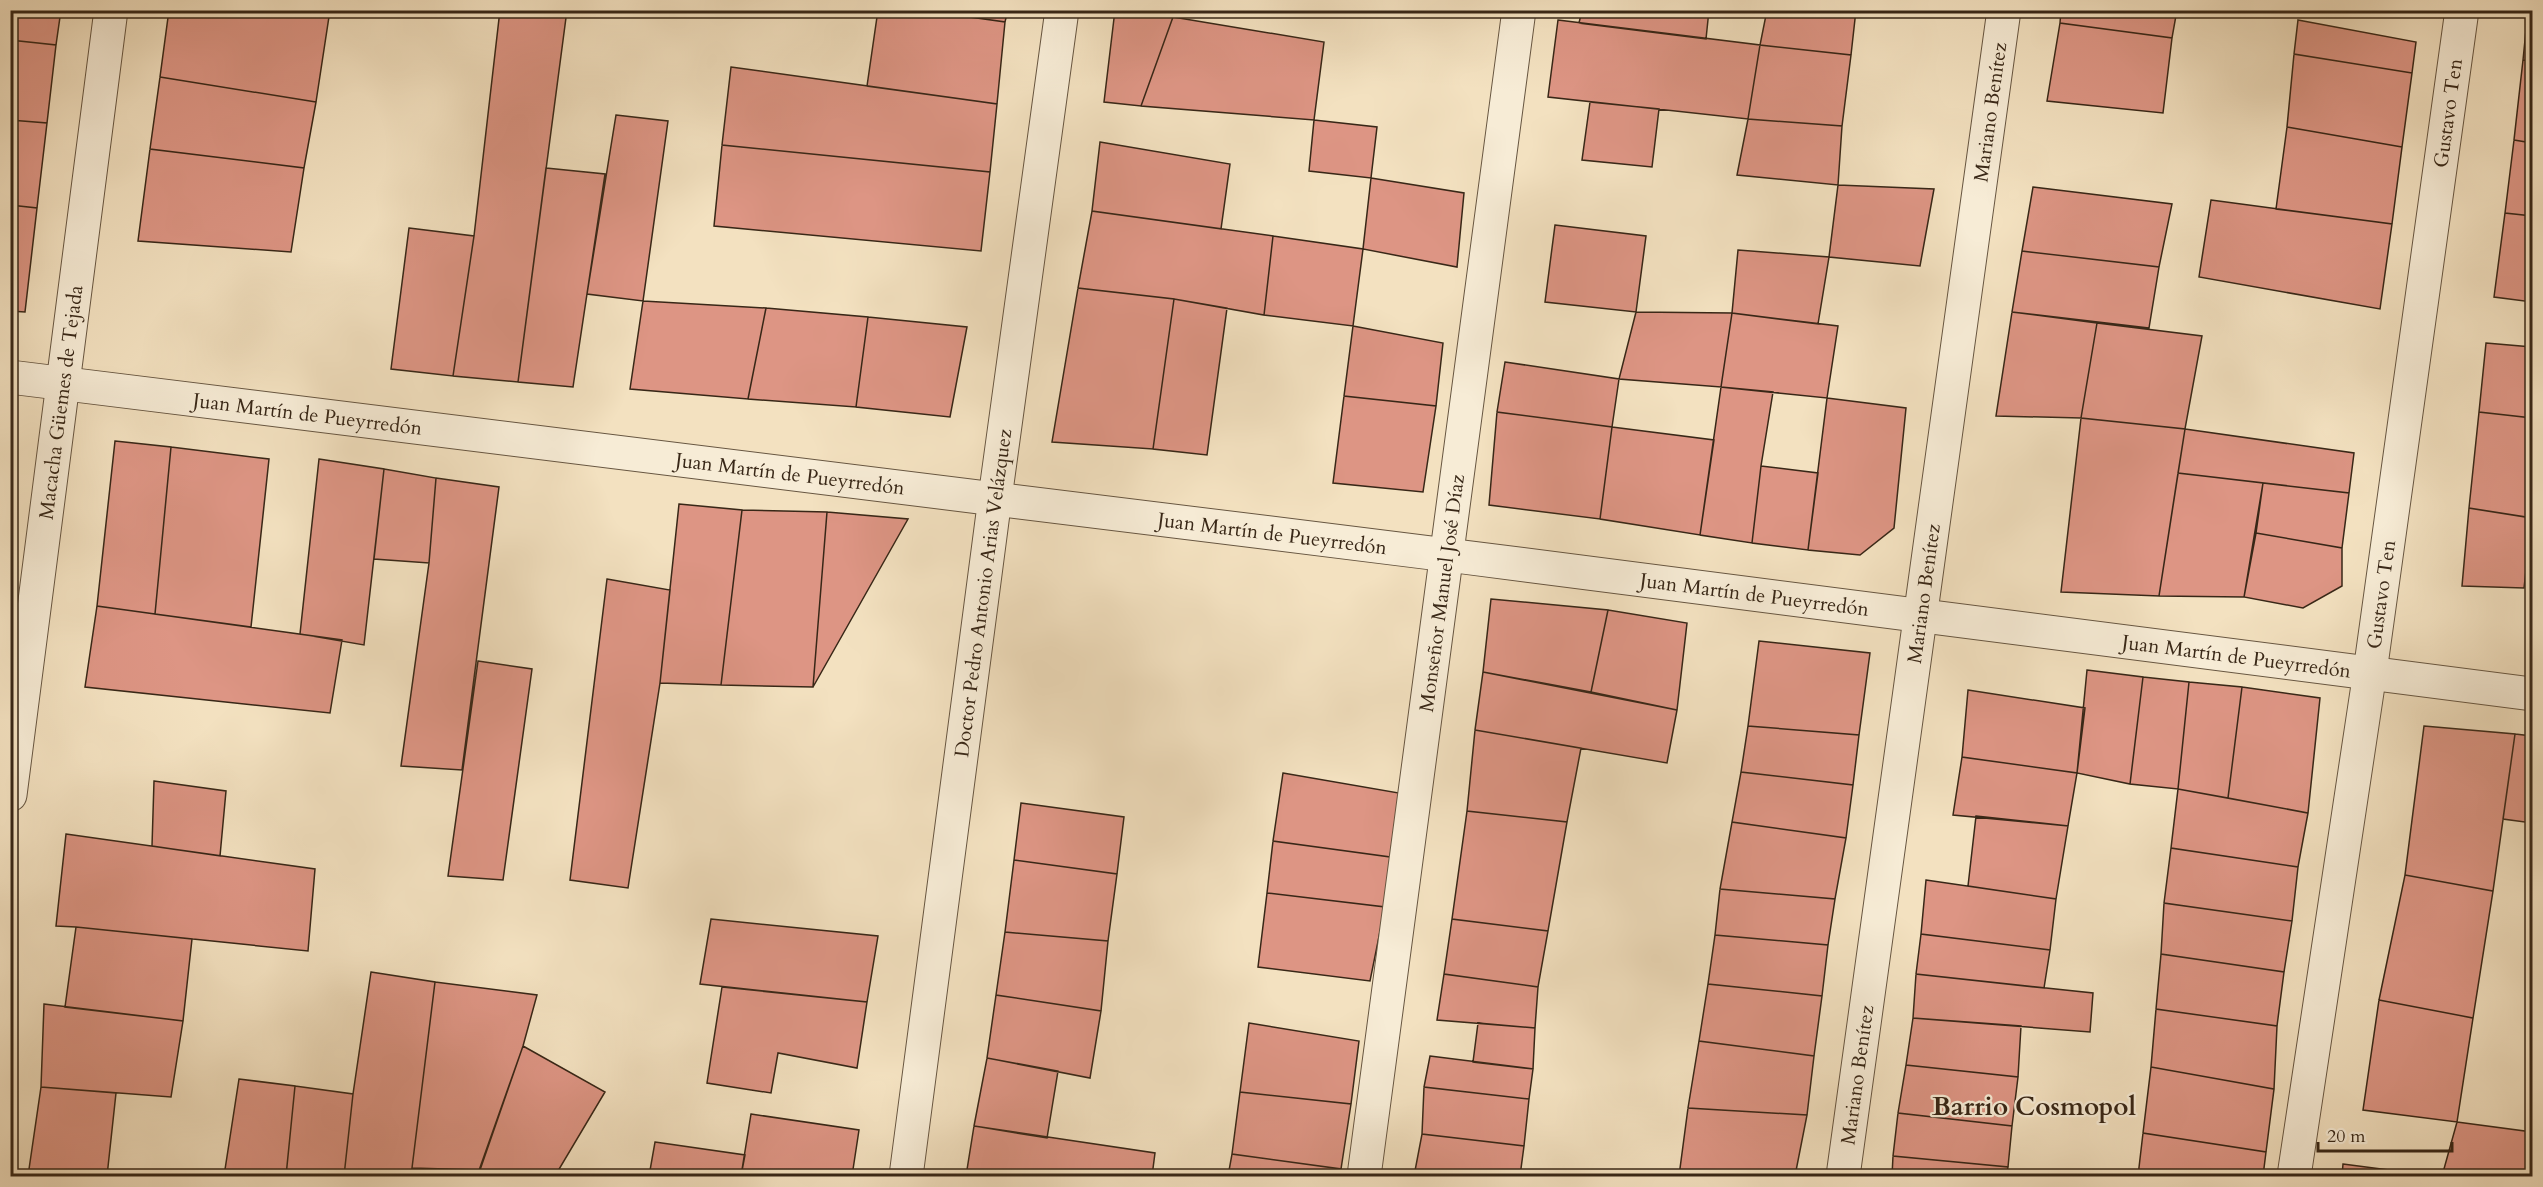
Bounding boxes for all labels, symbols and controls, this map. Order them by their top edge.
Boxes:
street label: Mariano Benítez [1967,41,2013,184]
street label: Gustavo Ten [2427,56,2469,169]
street label: Macacha Güemes de Tejada [33,283,90,521]
street label: Juan Martín de Pueyrredón [188,386,424,442]
street label: Doctor Pedro Antonio Arias Velázquez [948,427,1018,759]
street label: Juan Martín de Pueyrredón [671,446,907,502]
street label: Monseñor Manuel José Díaz [1413,473,1471,714]
street label: Juan Martín de Pueyrredón [1153,506,1389,561]
street label: Mariano Benítez [1901,522,1947,665]
street label: Gustavo Ten [2360,538,2402,651]
street label: Juan Martín de Pueyrredón [1635,566,1871,623]
street label: Juan Martín de Pueyrredón [2117,628,2353,685]
street label: Mariano Benítez [1834,1003,1880,1147]
district label: Barrio Cosmopol [1932,1089,2136,1124]
scale bar [2318,1115,2452,1153]
text: 20 m [2327,1124,2366,1149]

